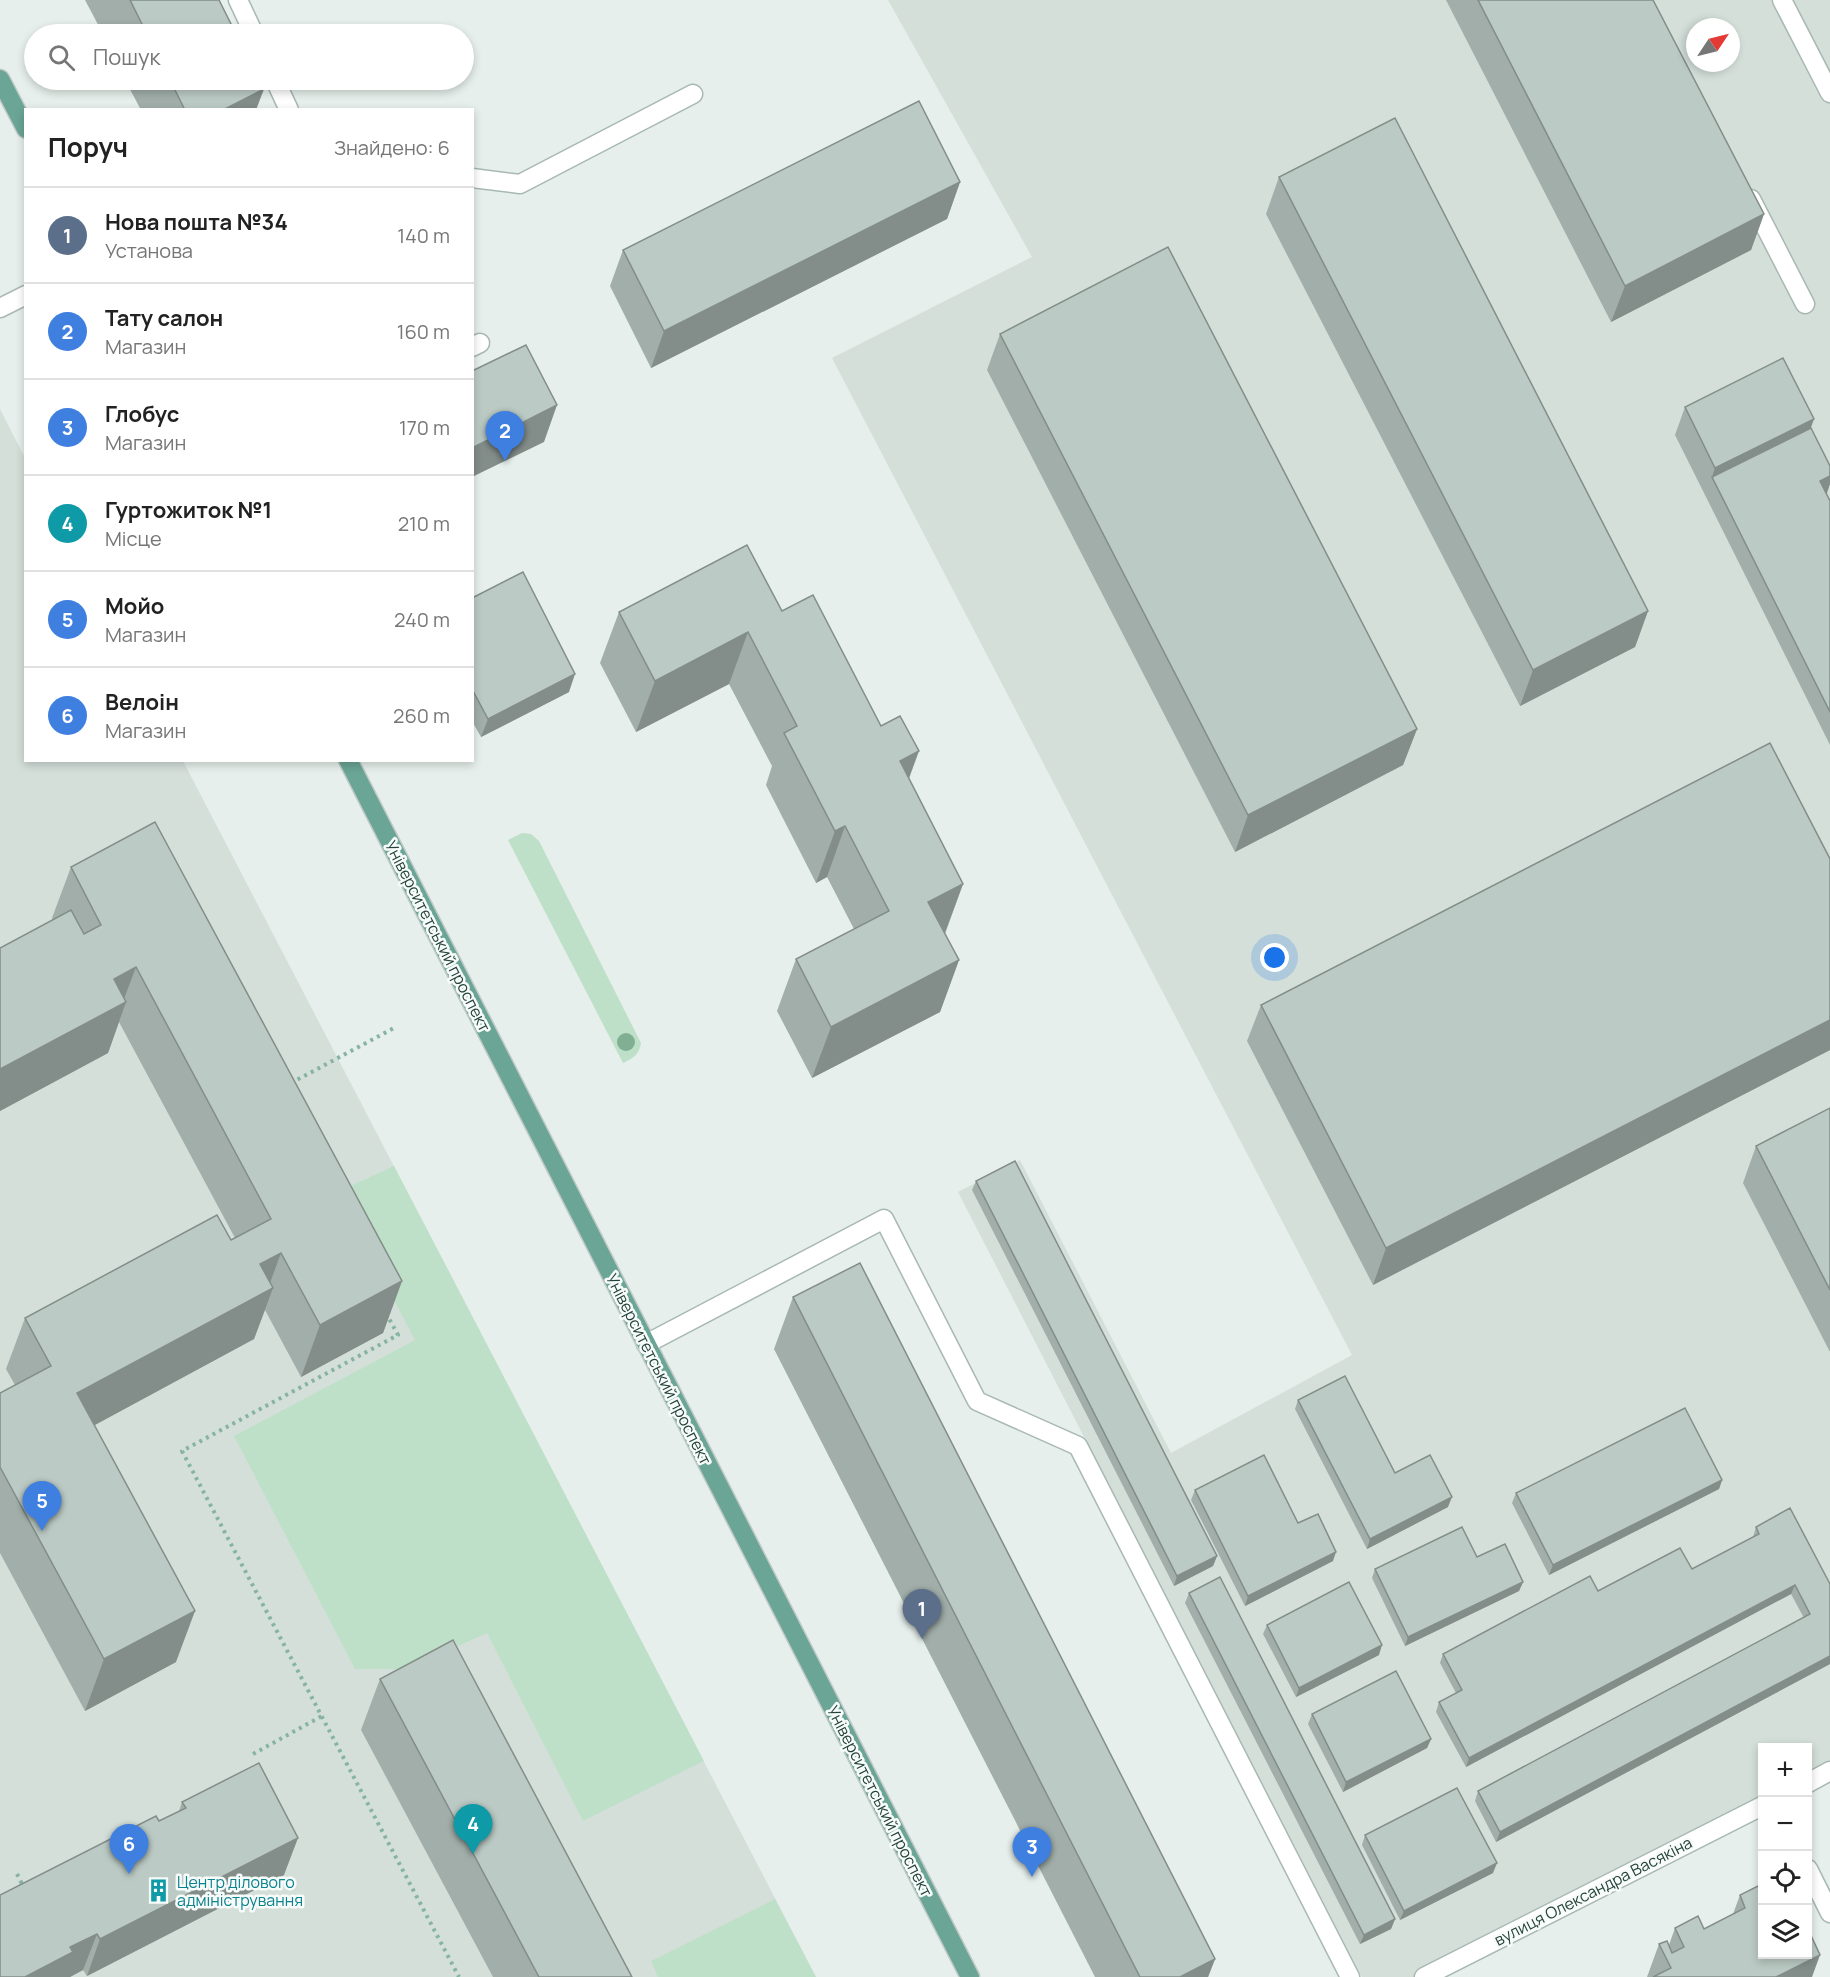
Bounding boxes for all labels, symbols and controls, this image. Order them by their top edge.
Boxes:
north arrow [1686,18,1740,72]
search box [24,24,474,90]
icon: search [45,41,78,74]
text: Пошук [93,42,160,72]
text: Поруч [48,129,128,165]
text: Знайдено: 6 [334,134,450,161]
text: Нова пошта №34 [105,207,288,237]
text: 1 [63,222,72,249]
text: 140 m [397,222,450,249]
text: Установа [105,237,193,264]
text: Тату салон [105,303,223,333]
text: 2 [62,318,73,345]
text: 160 m [397,318,450,345]
text: Магазин [105,333,186,360]
text: Глобус [105,399,179,429]
pin: 2 [486,412,524,461]
text: 3 [62,414,73,441]
text: 170 m [399,414,450,441]
text: Магазин [105,429,186,456]
text: Гуртожиток №1 [105,495,272,525]
text: 4 [61,510,74,537]
text: 210 m [398,510,450,537]
text: Місце [105,525,162,552]
text: Мойо [105,591,164,621]
text: 5 [62,606,73,633]
text: 240 m [394,606,450,633]
text: Магазин [105,621,186,648]
text: Велоін [105,687,179,717]
text: 6 [61,702,74,729]
text: 260 m [393,702,450,729]
text: Магазин [105,717,186,744]
street label: Університетський проспект [380,837,496,1035]
your location [1260,943,1289,972]
street label: Університетський проспект [601,1270,717,1468]
pin: 5 [22,1482,62,1531]
pin: 1 [902,1590,942,1639]
street label: Університетський проспект [822,1702,938,1900]
map controls [1758,1743,1812,1959]
button: + [1758,1743,1812,1797]
button: − [1758,1797,1812,1851]
pin: 4 [454,1804,492,1854]
pin: 6 [110,1824,148,1874]
pin: 3 [1012,1828,1052,1877]
street label: вулиця Олександра Васякіна [1490,1831,1696,1951]
button: locate [1758,1851,1812,1905]
place label: Центр ділового адміністрування [177,1871,303,1911]
building icon: Центр ділового адміністрування [146,1878,172,1904]
button: layers [1758,1905,1812,1959]

